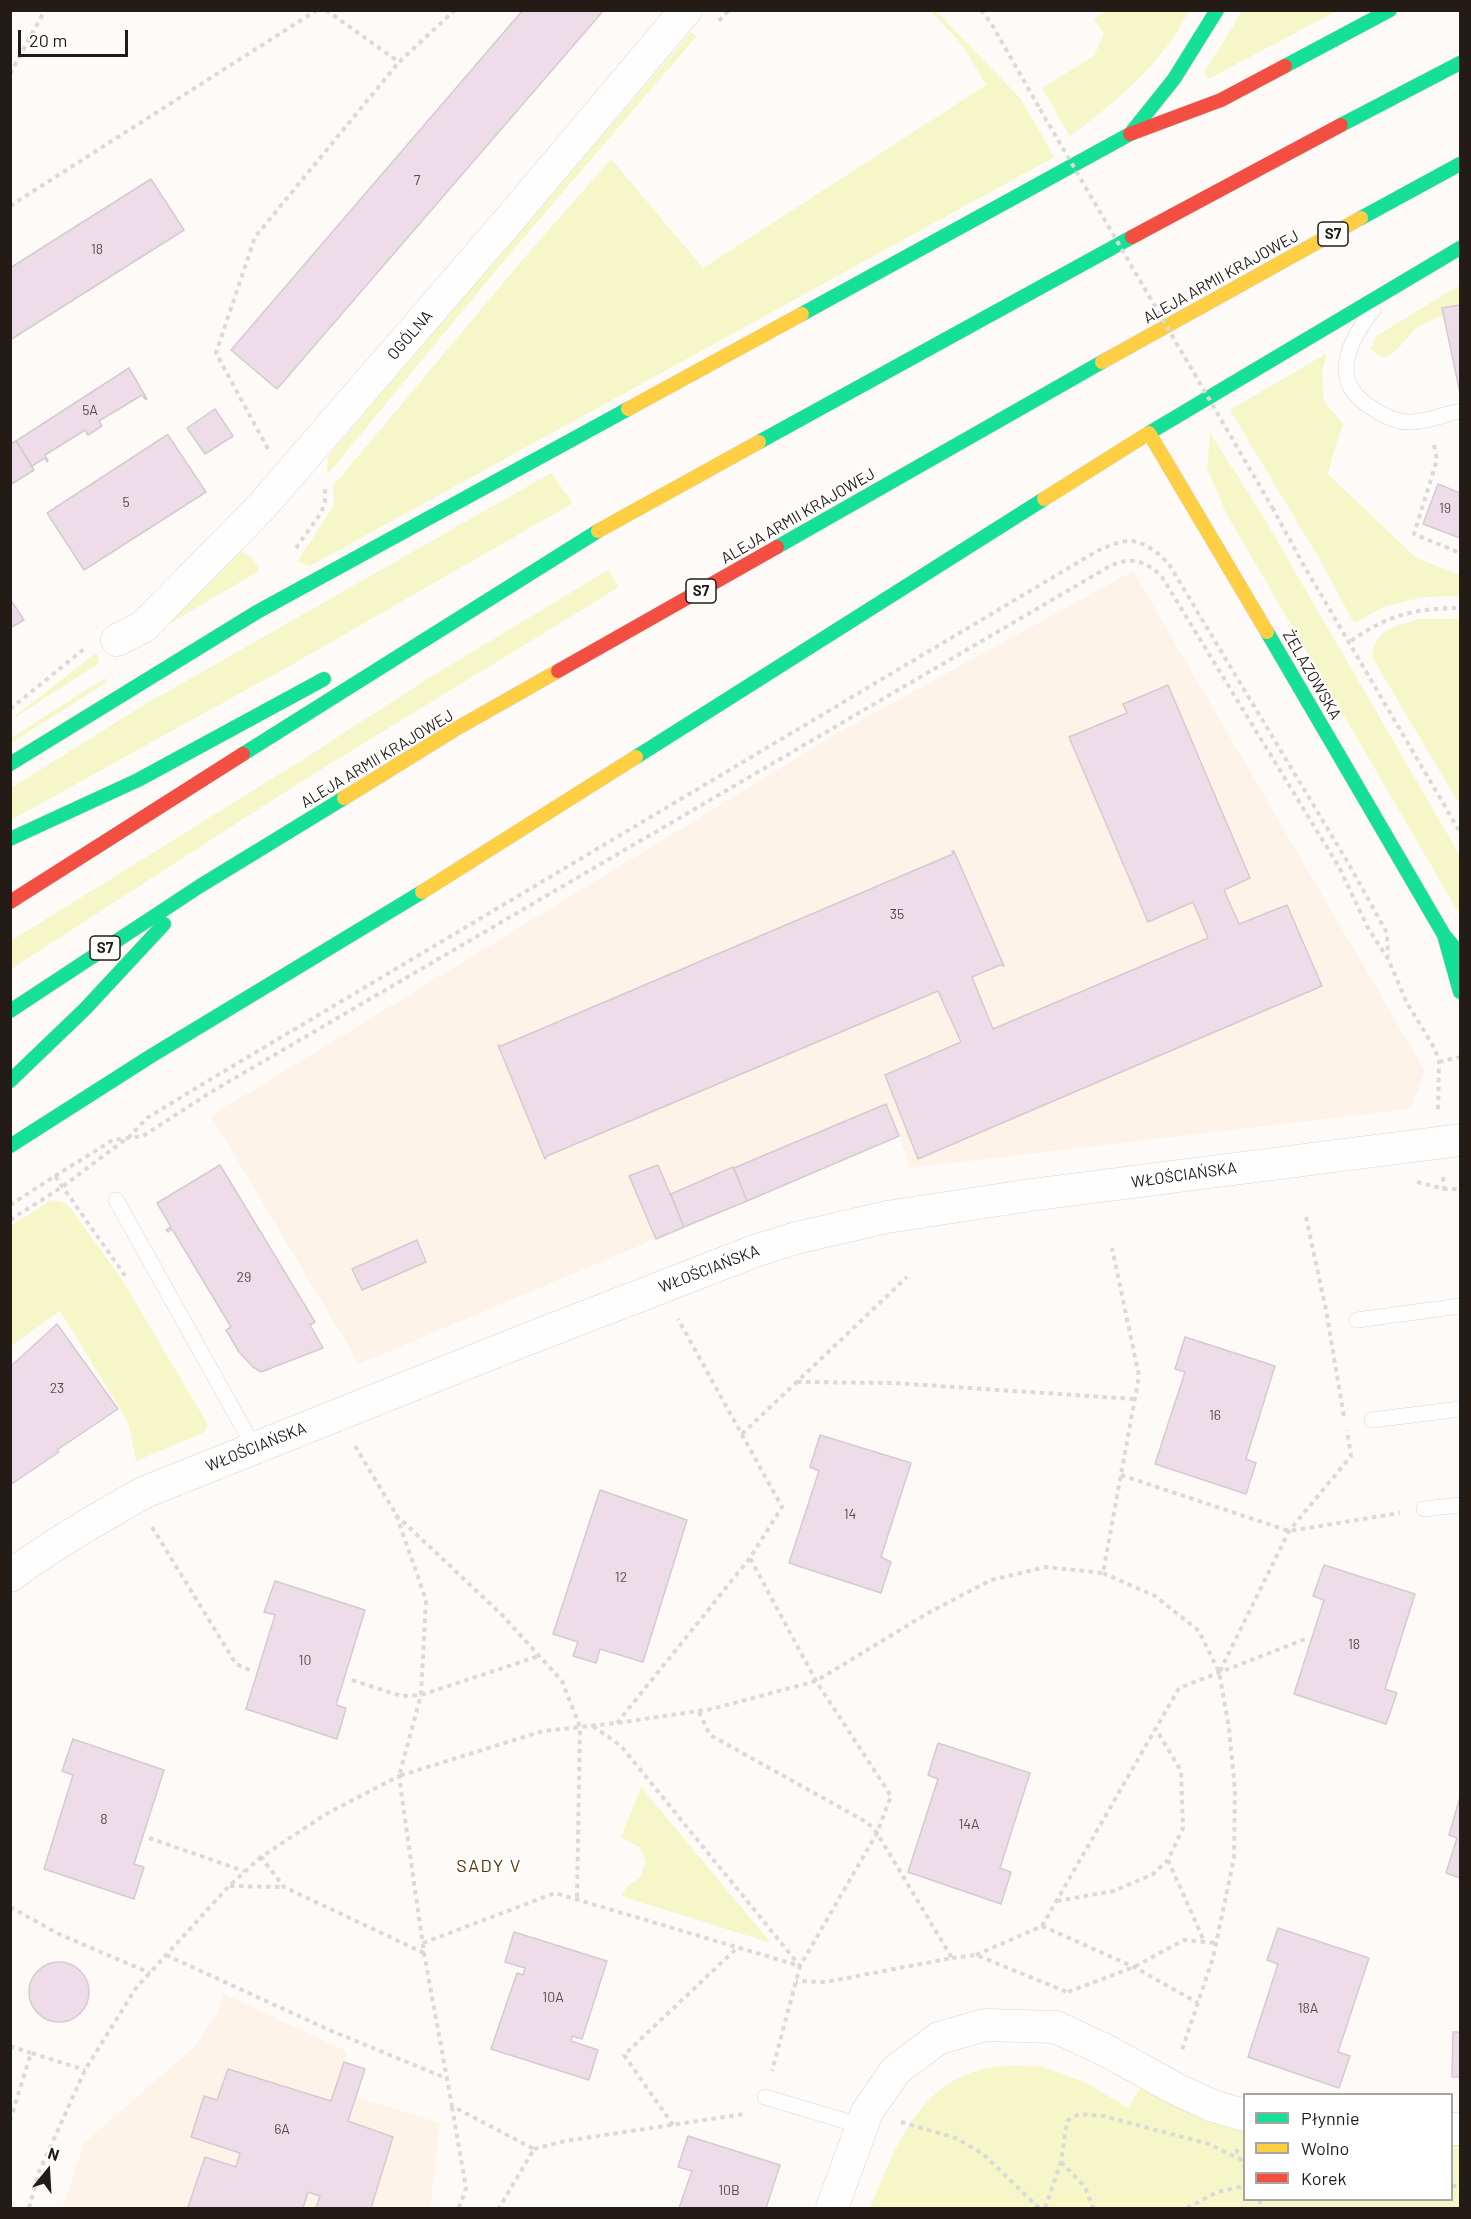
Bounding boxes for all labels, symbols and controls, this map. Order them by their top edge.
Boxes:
scale bar [21,18,130,56]
text: 20 m [29,29,67,51]
house number: 7 [414,172,420,188]
road number: S7 [1318,222,1348,246]
street label: ALEJA ARMII KRAJOWEJ [1140,226,1302,328]
house number: 18 [91,241,103,257]
street label: OGÓLNA [383,306,437,364]
house number: 5A [82,402,98,418]
street label: ALEJA ARMII KRAJOWEJ [718,464,878,568]
house number: 5 [122,494,130,510]
house number: 19 [1439,500,1451,516]
road number: S7 [686,579,716,603]
street label: ŻELAZOWSKA [1279,627,1345,723]
street label: ALEJA ARMII KRAJOWEJ [297,706,457,812]
house number: 35 [890,906,904,922]
road number: S7 [90,936,120,960]
street label: WŁOŚCIAŃSKA [1130,1158,1238,1192]
street label: WŁOŚCIAŃSKA [656,1241,762,1297]
house number: 29 [237,1269,251,1285]
house number: 23 [50,1380,64,1396]
house number: 16 [1209,1407,1221,1423]
street label: WŁOŚCIAŃSKA [203,1418,309,1476]
house number: 14 [844,1506,856,1522]
house number: 12 [615,1569,627,1585]
house number: 18 [1348,1636,1360,1652]
house number: 10 [299,1652,311,1668]
house number: 8 [100,1811,108,1827]
house number: 14A [958,1816,980,1832]
district label: SADY V [456,1855,522,1877]
house number: 10A [542,1989,564,2005]
house number: 18A [1298,2000,1318,2016]
legend [1243,2093,1453,2201]
text: Płynnie [1301,2107,1360,2129]
house number: 6A [274,2121,290,2137]
text: Wolno [1301,2137,1349,2159]
north arrow [18,2141,78,2201]
text: N [46,2143,62,2164]
text: Korek [1301,2167,1347,2189]
house number: 10B [718,2182,740,2198]

